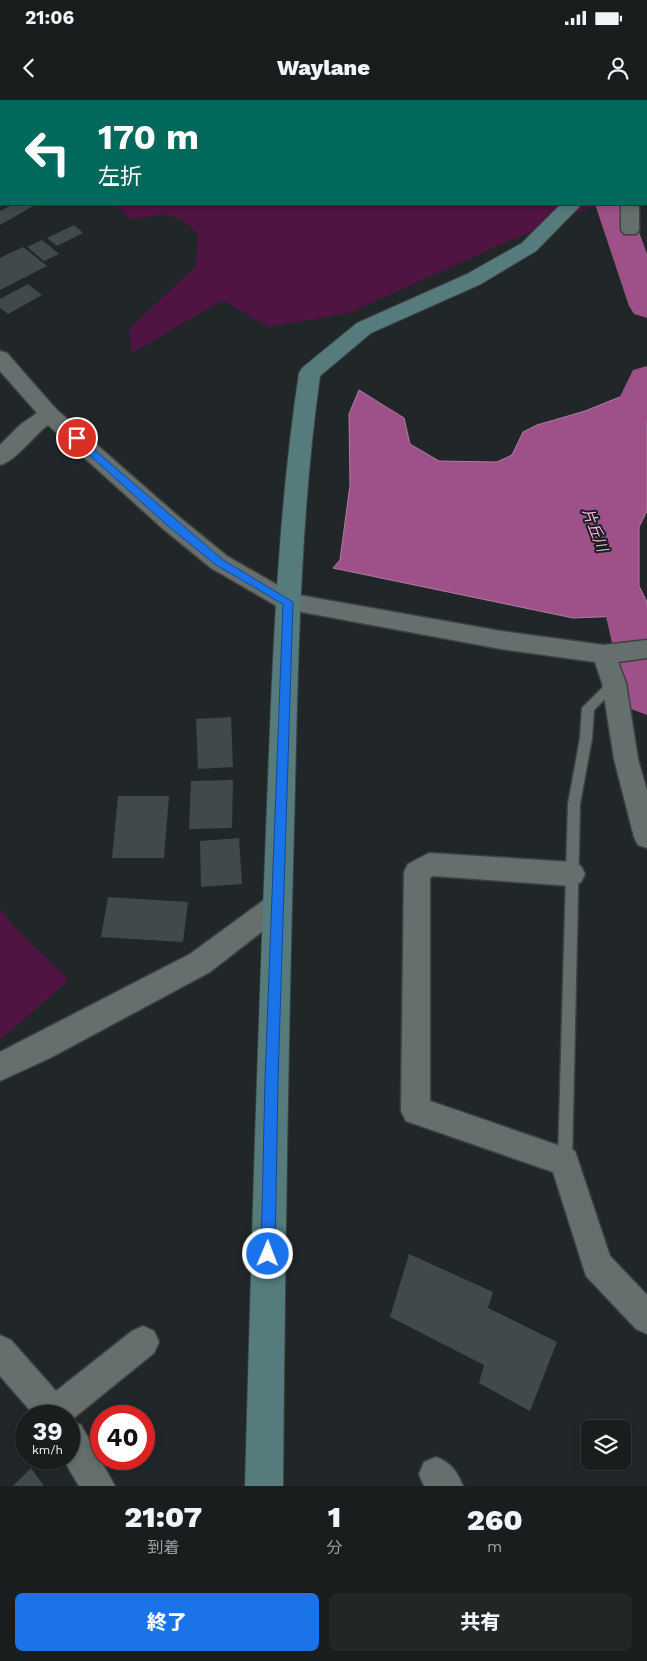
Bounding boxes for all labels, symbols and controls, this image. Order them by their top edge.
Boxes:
text: 21:06 [25,6,74,29]
icon: back [15,54,43,82]
icon: person [604,54,632,82]
text: Waylane [277,55,370,80]
text: 170 m [98,116,199,158]
icon: left [15,120,80,185]
text: 左折 [98,164,142,189]
pin [56,417,98,459]
icon: arrive [63,424,91,452]
water label: 片丘川 [579,506,612,556]
position arrow [241,1227,293,1279]
speed limit sign: 40 [90,1405,155,1470]
text: 39 [32,1417,63,1446]
map controls [581,1420,631,1470]
button: layers [581,1420,631,1470]
text: km/h [32,1443,63,1457]
text: 21:07 [124,1499,202,1534]
text: 1 [328,1499,341,1534]
text: 260 [467,1502,523,1537]
text: m [487,1537,502,1556]
text: 到着 [147,1538,179,1557]
text: 分 [326,1538,342,1557]
button: 終了 [15,1593,319,1651]
button: 共有 [329,1593,632,1651]

